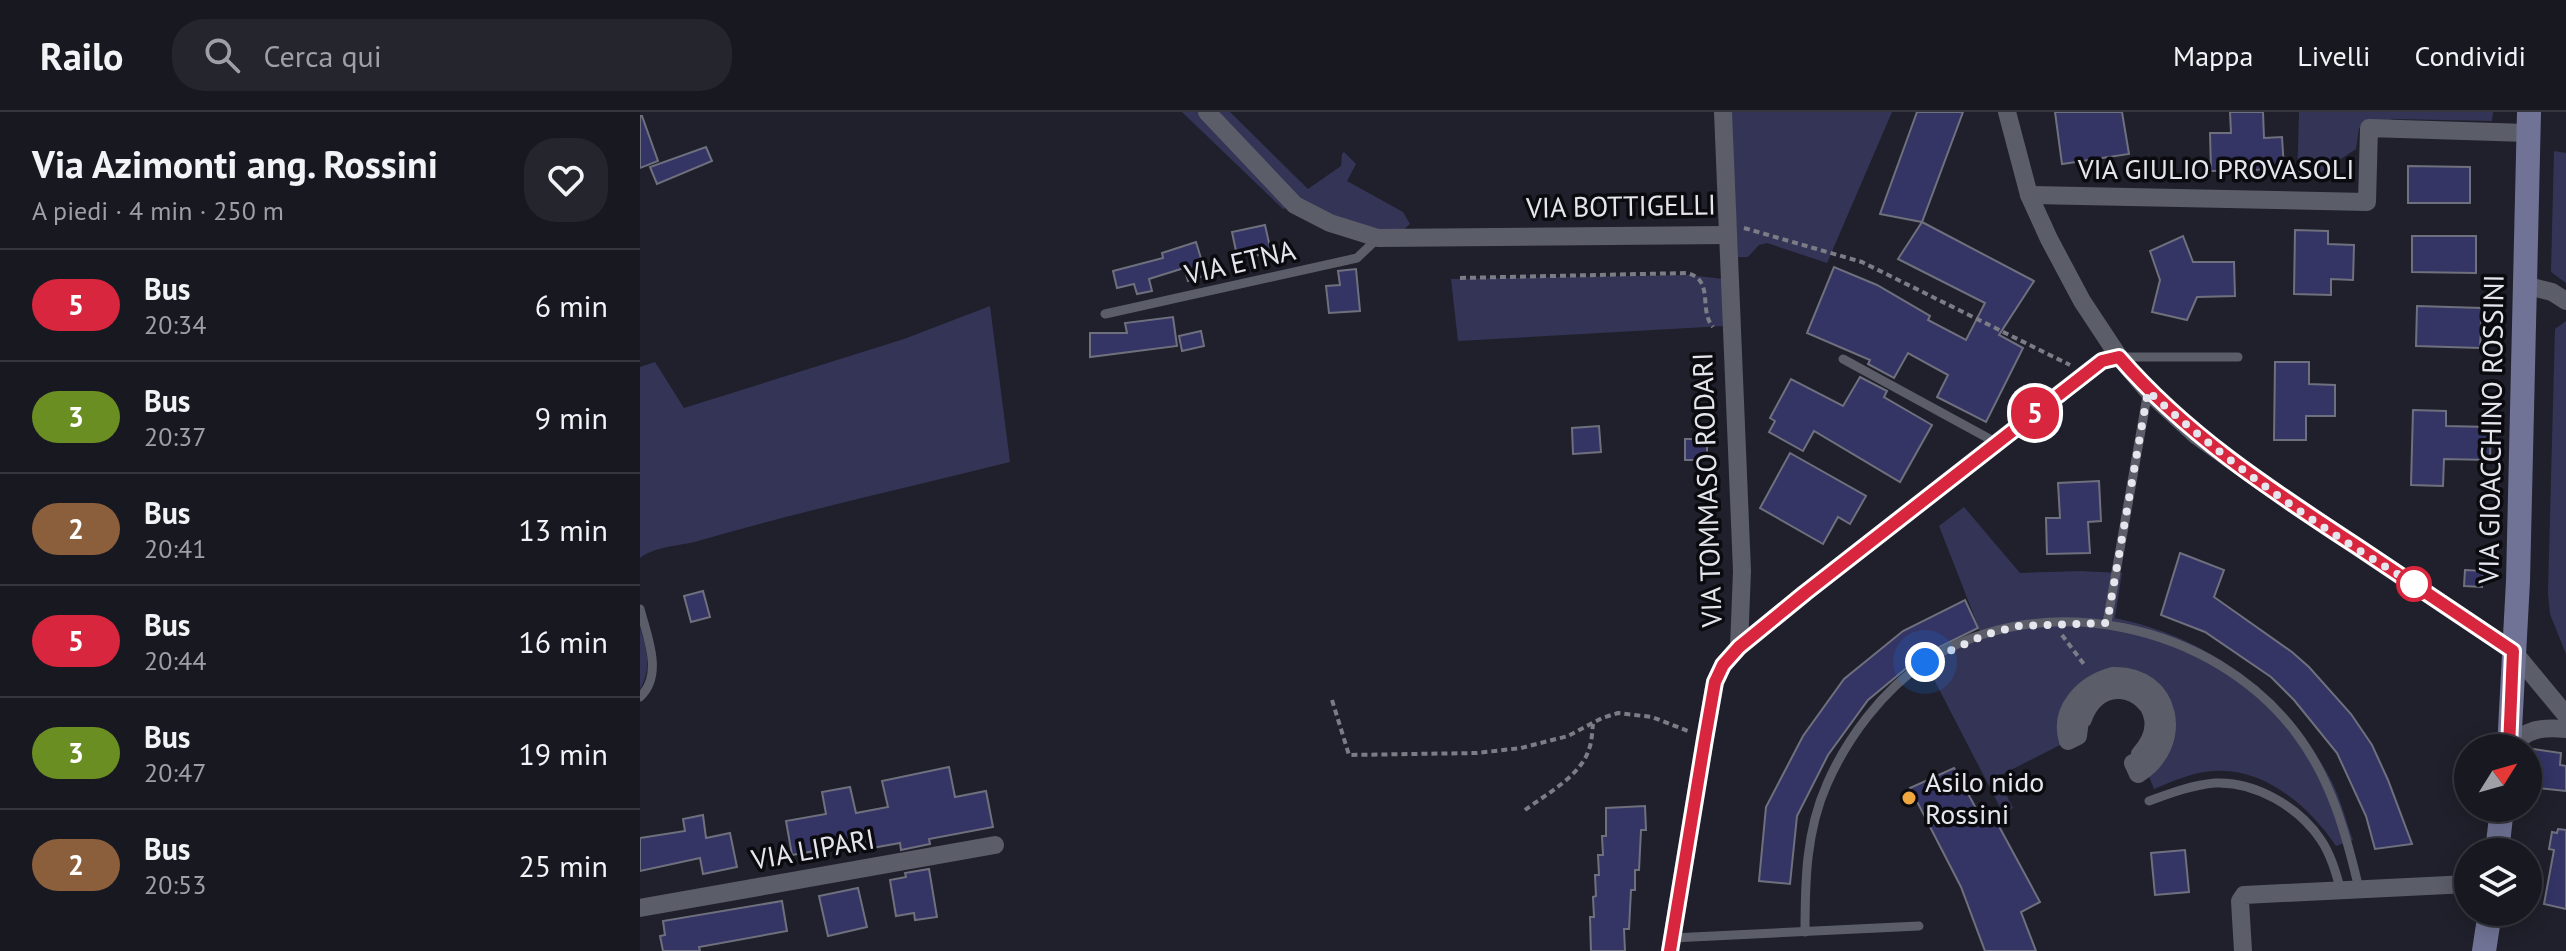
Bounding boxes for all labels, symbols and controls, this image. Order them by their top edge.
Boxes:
search box [172,19,732,91]
text: Railo [40,31,124,80]
icon: search [200,33,244,77]
text: Cerca qui [264,36,382,75]
text: Mappa [2173,37,2253,74]
text: Livelli [2297,37,2371,74]
text: Condividi [2415,37,2526,74]
button: heart [524,138,608,222]
text: Via Azimonti ang. Rossini [32,139,438,188]
street label: VIA GIULIO PROVASOLI [2077,150,2354,187]
street label: VIA BOTTIGELLI [1525,185,1716,226]
text: A piedi · 4 min · 250 m [32,194,284,227]
street label: VIA ETNA [1180,231,1299,292]
text: Bus [144,269,191,308]
street label: VIA GIOACCHINO ROSSINI [2469,274,2512,585]
text: 5 [68,286,84,323]
text: 6 min [535,286,608,325]
text: 20:34 [144,308,206,341]
street label: VIA TOMMASO RODARI [1683,352,1730,629]
text: Bus [144,381,191,420]
line badge: 5 [2009,387,2061,439]
text: 5 [2027,394,2043,431]
text: 3 [68,398,84,435]
text: 9 min [535,398,608,437]
text: 20:37 [144,420,206,453]
text: Bus [144,493,191,532]
text: 2 [68,510,84,547]
text: 13 min [518,510,608,549]
text: 20:41 [144,532,206,565]
unlabelled marker [2397,567,2431,601]
text: Bus [144,605,191,644]
text: 5 [68,622,84,659]
text: 16 min [518,622,608,661]
your location [1905,642,1945,682]
text: 20:44 [144,644,206,677]
text: Bus [144,717,191,756]
text: 3 [68,734,84,771]
text: 19 min [518,734,608,773]
north arrow [2454,734,2542,822]
map controls [2454,734,2542,926]
text: 20:47 [144,756,206,789]
place label: Asilo nido Rossini [1925,763,2044,832]
marker: Asilo nido Rossini [1900,789,1918,807]
street label: VIA LIPARI [747,819,877,878]
text: Bus [144,829,191,868]
button: layers [2454,838,2542,926]
text: 2 [68,846,84,883]
text: 25 min [518,846,608,885]
text: 20:53 [144,868,206,901]

